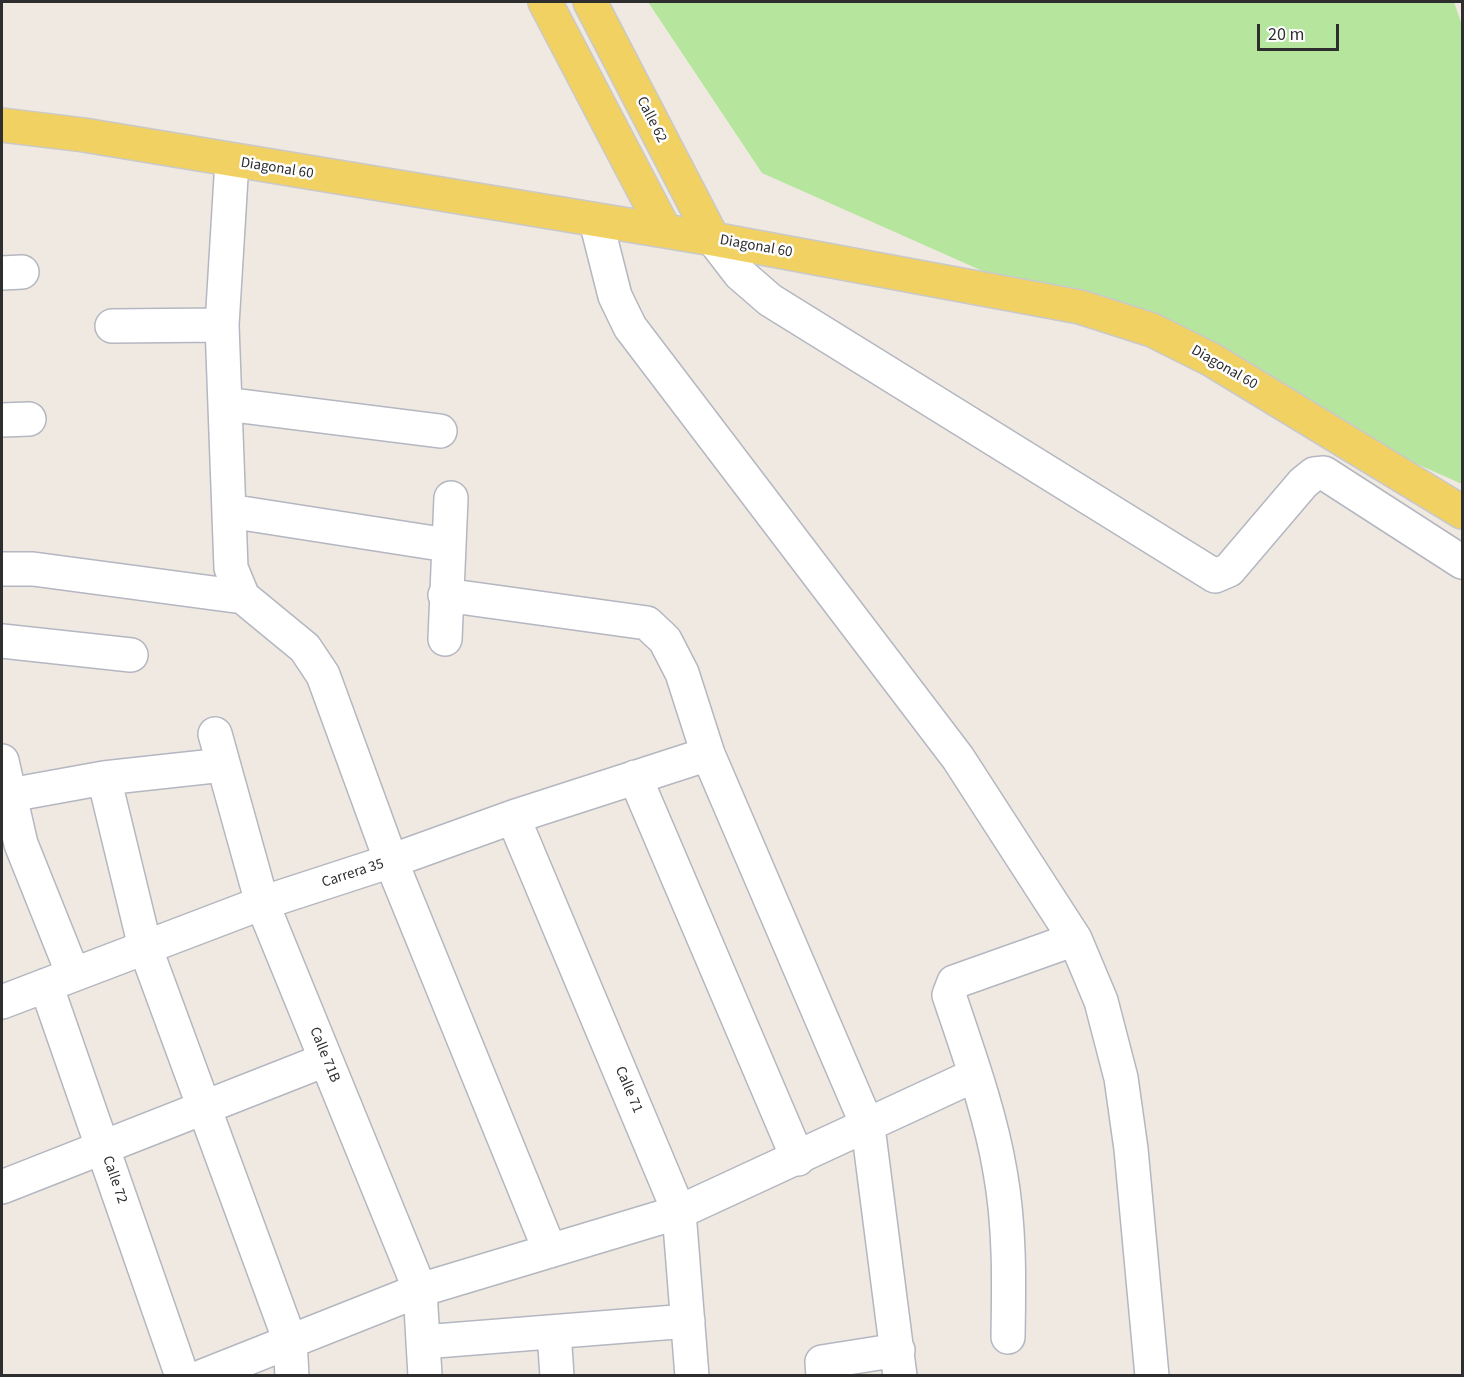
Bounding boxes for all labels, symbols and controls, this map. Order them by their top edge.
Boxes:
scale bar [1260,12,1342,50]
text: 20 m [1268,22,1304,47]
street label: Calle 62 [632,94,670,146]
street label: Diagonal 60 [239,154,315,184]
street label: Diagonal 60 [718,232,794,262]
street label: Diagonal 60 [1188,342,1260,394]
street label: Carrera 35 [320,856,386,892]
street label: Calle 71B [305,1025,343,1085]
street label: Calle 71 [610,1064,646,1116]
street label: Calle 72 [97,1154,131,1206]

